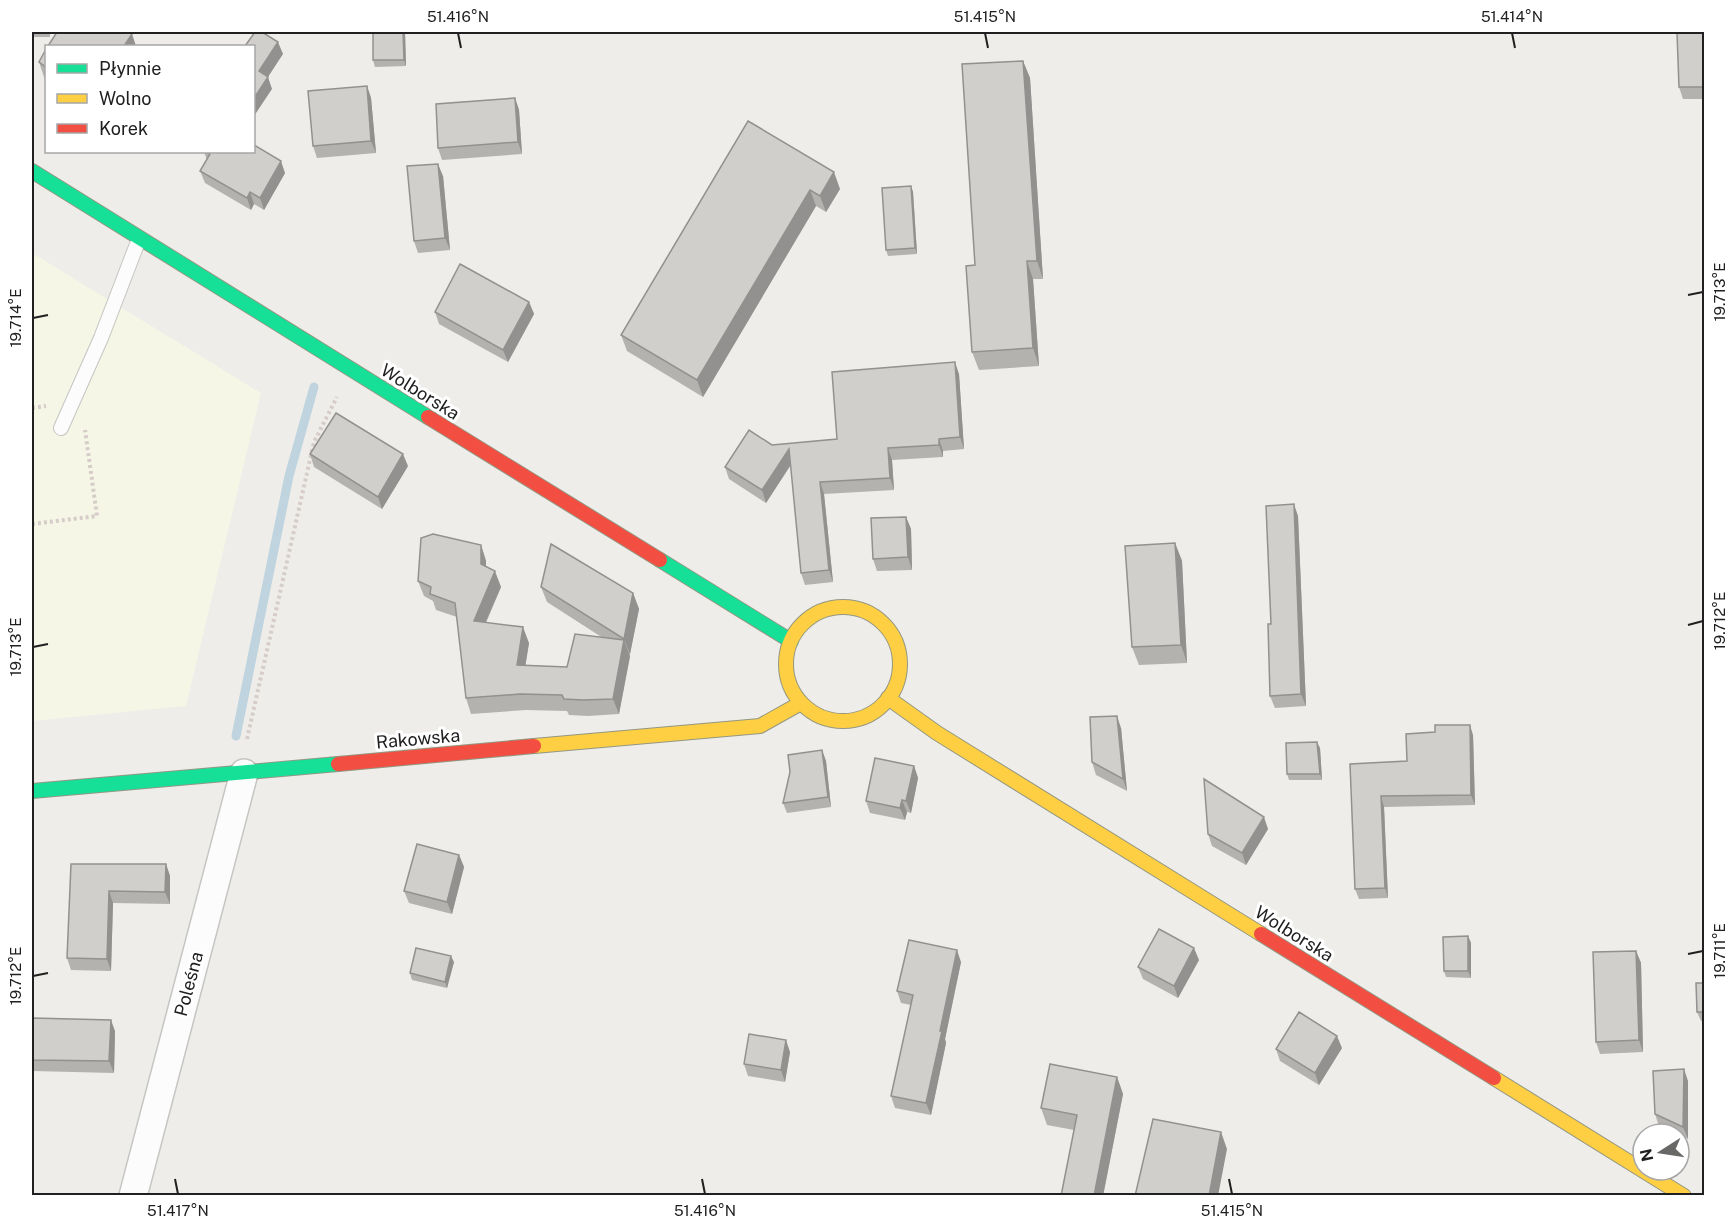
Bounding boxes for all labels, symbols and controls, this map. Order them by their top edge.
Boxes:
text: 51.416°N [427,8,489,25]
text: 51.415°N [954,8,1016,25]
text: 51.414°N [1481,8,1543,25]
legend [45,45,255,153]
text: Płynnie [99,58,162,79]
text: Wolno [99,88,151,109]
text: Korek [99,118,148,139]
text: 19.713°E [1711,262,1728,322]
text: 19.714°E [7,288,24,348]
street label: Wolborska [377,359,463,424]
text: 19.712°E [1711,592,1728,650]
text: 19.713°E [7,617,24,677]
street label: Rakowska [375,724,461,753]
street label: Wolborska [1251,901,1337,966]
text: 19.711°E [1711,923,1728,979]
text: 19.712°E [7,947,24,1005]
street label: Poleśna [170,949,207,1018]
north arrow [1631,1122,1691,1182]
text: N [1636,1147,1657,1163]
text: 51.417°N [147,1202,209,1219]
text: 51.416°N [674,1202,736,1219]
text: 51.415°N [1201,1202,1263,1219]

